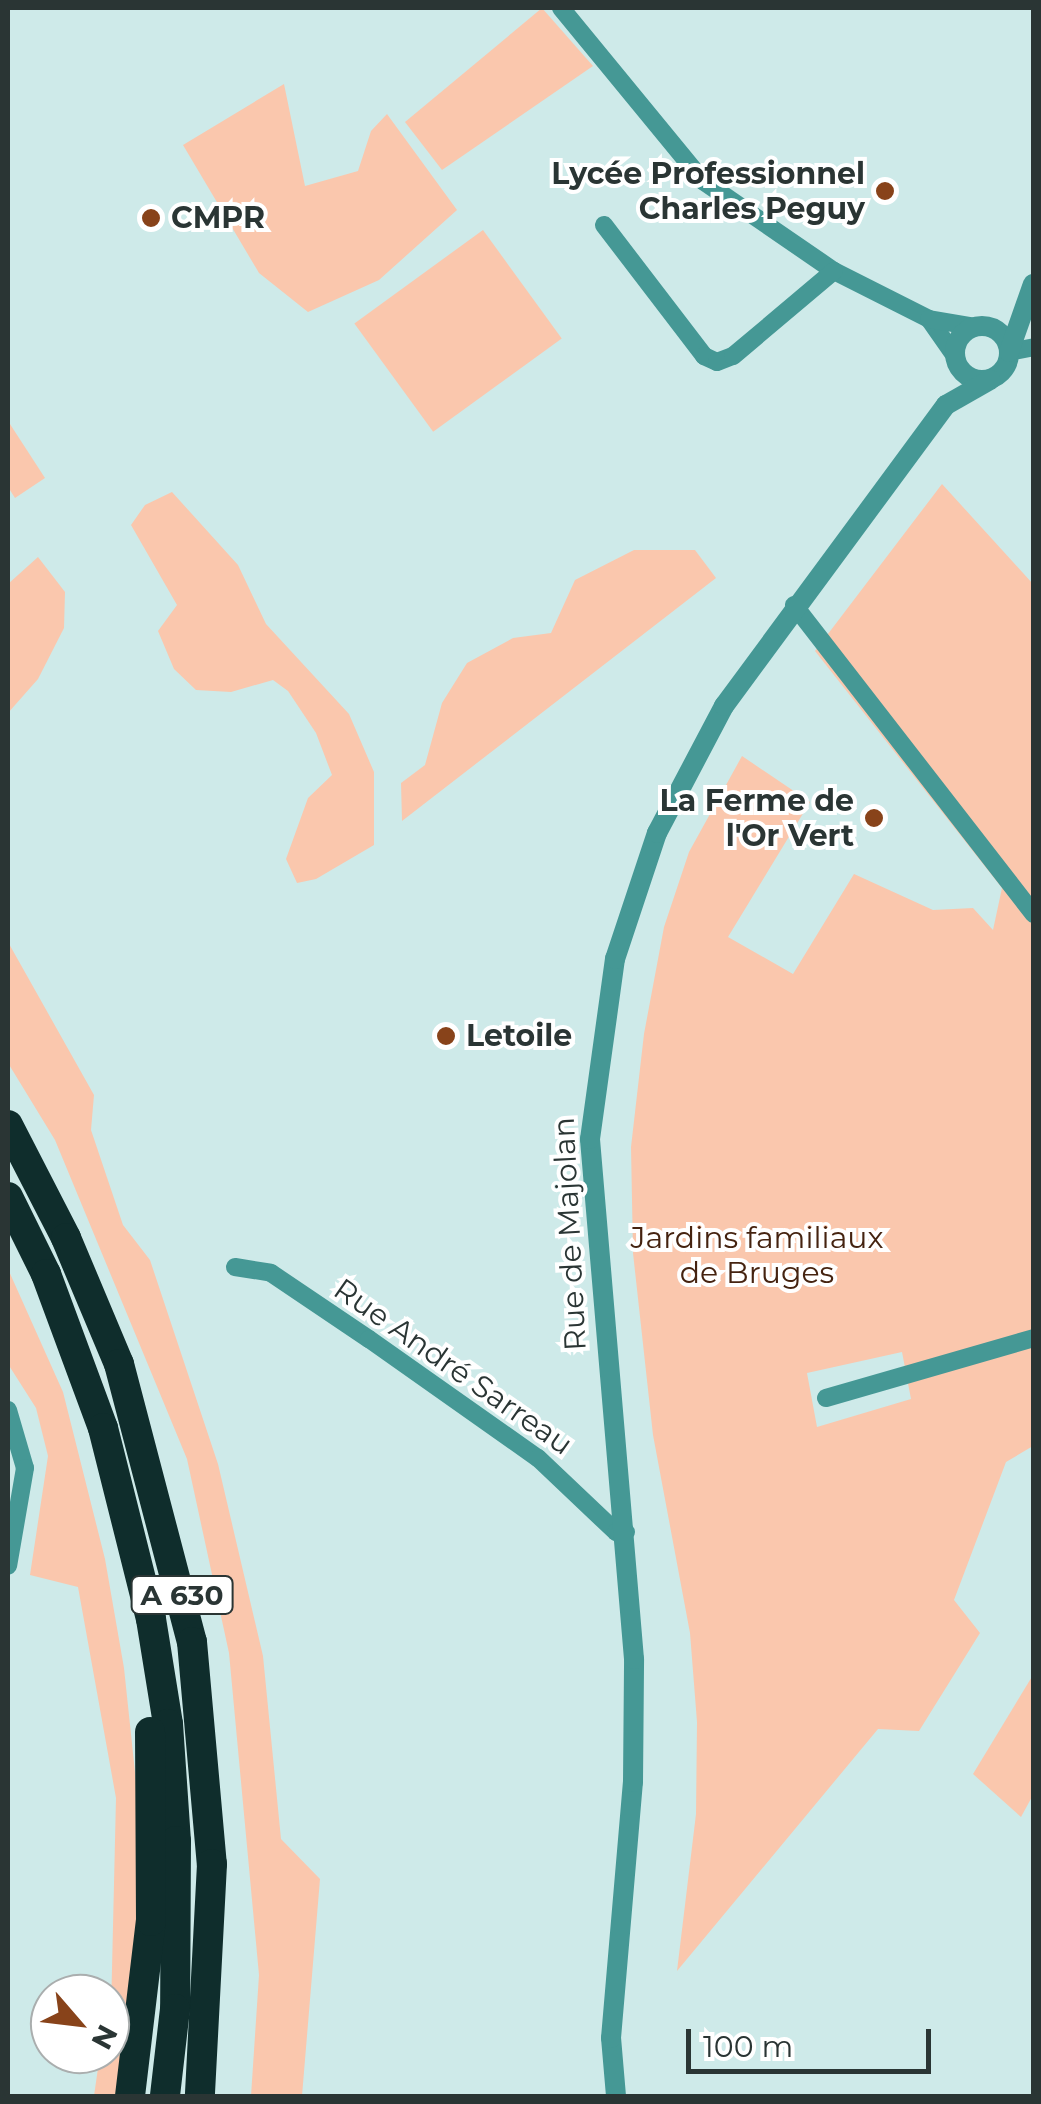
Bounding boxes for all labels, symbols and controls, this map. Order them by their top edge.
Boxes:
place label: Lycée Professionnel Charles Peguy [551,156,865,226]
marker: Lycée Professionnel Charles Peguy [874,180,896,202]
place label: CMPR [171,200,265,236]
marker: CMPR [140,207,162,229]
place label: La Ferme de l'Or Vert [660,783,854,854]
marker: La Ferme de l'Or Vert [863,807,885,829]
place label: Letoile [466,1018,572,1054]
marker: Letoile [435,1025,457,1047]
street label: Rue de Majolan [546,1116,594,1352]
park label: Jardins familiaux de Bruges [630,1220,884,1290]
street label: Rue André Sarreau [327,1271,579,1463]
road number: A 630 [130,1572,234,1618]
north arrow [30,1974,130,2074]
scale bar [691,2009,936,2071]
text: N [84,2019,125,2055]
text: 100 m [703,2028,793,2065]

